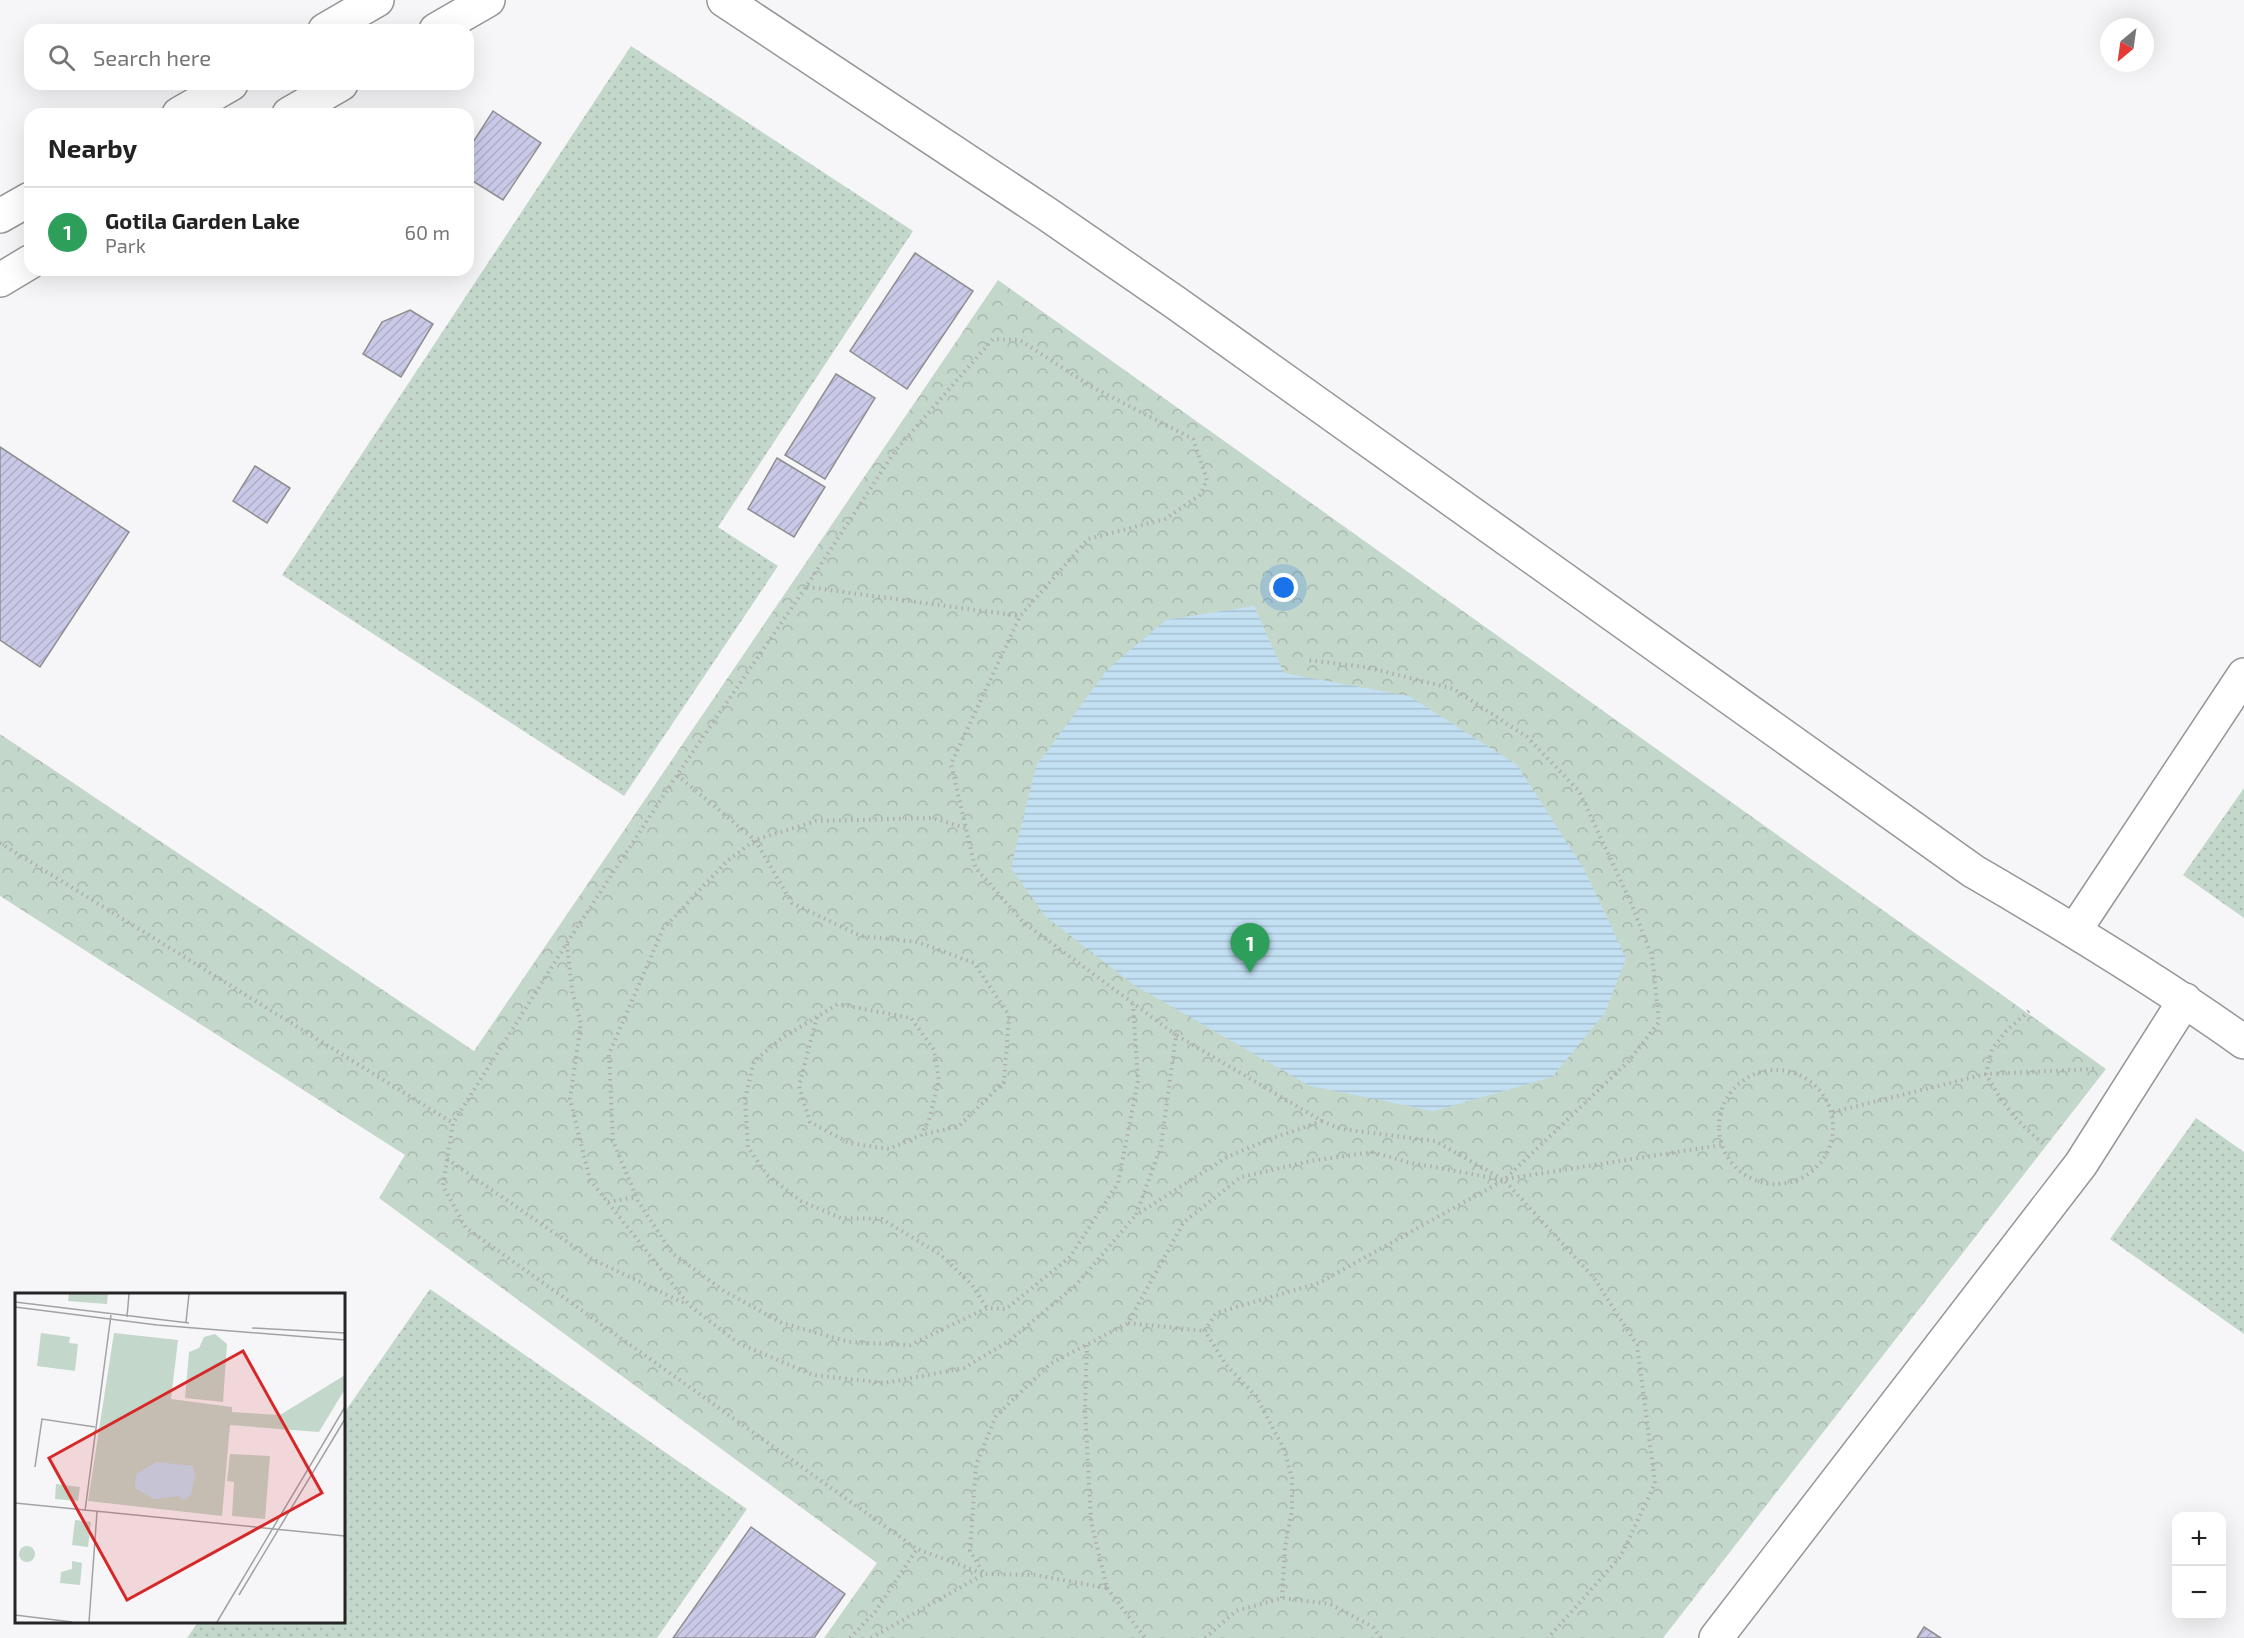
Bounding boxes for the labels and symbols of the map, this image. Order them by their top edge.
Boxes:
north arrow [2100,18,2154,72]
your location [1269,573,1298,602]
pin: 1 [1230,924,1270,973]
inset map [15,1293,345,1623]

